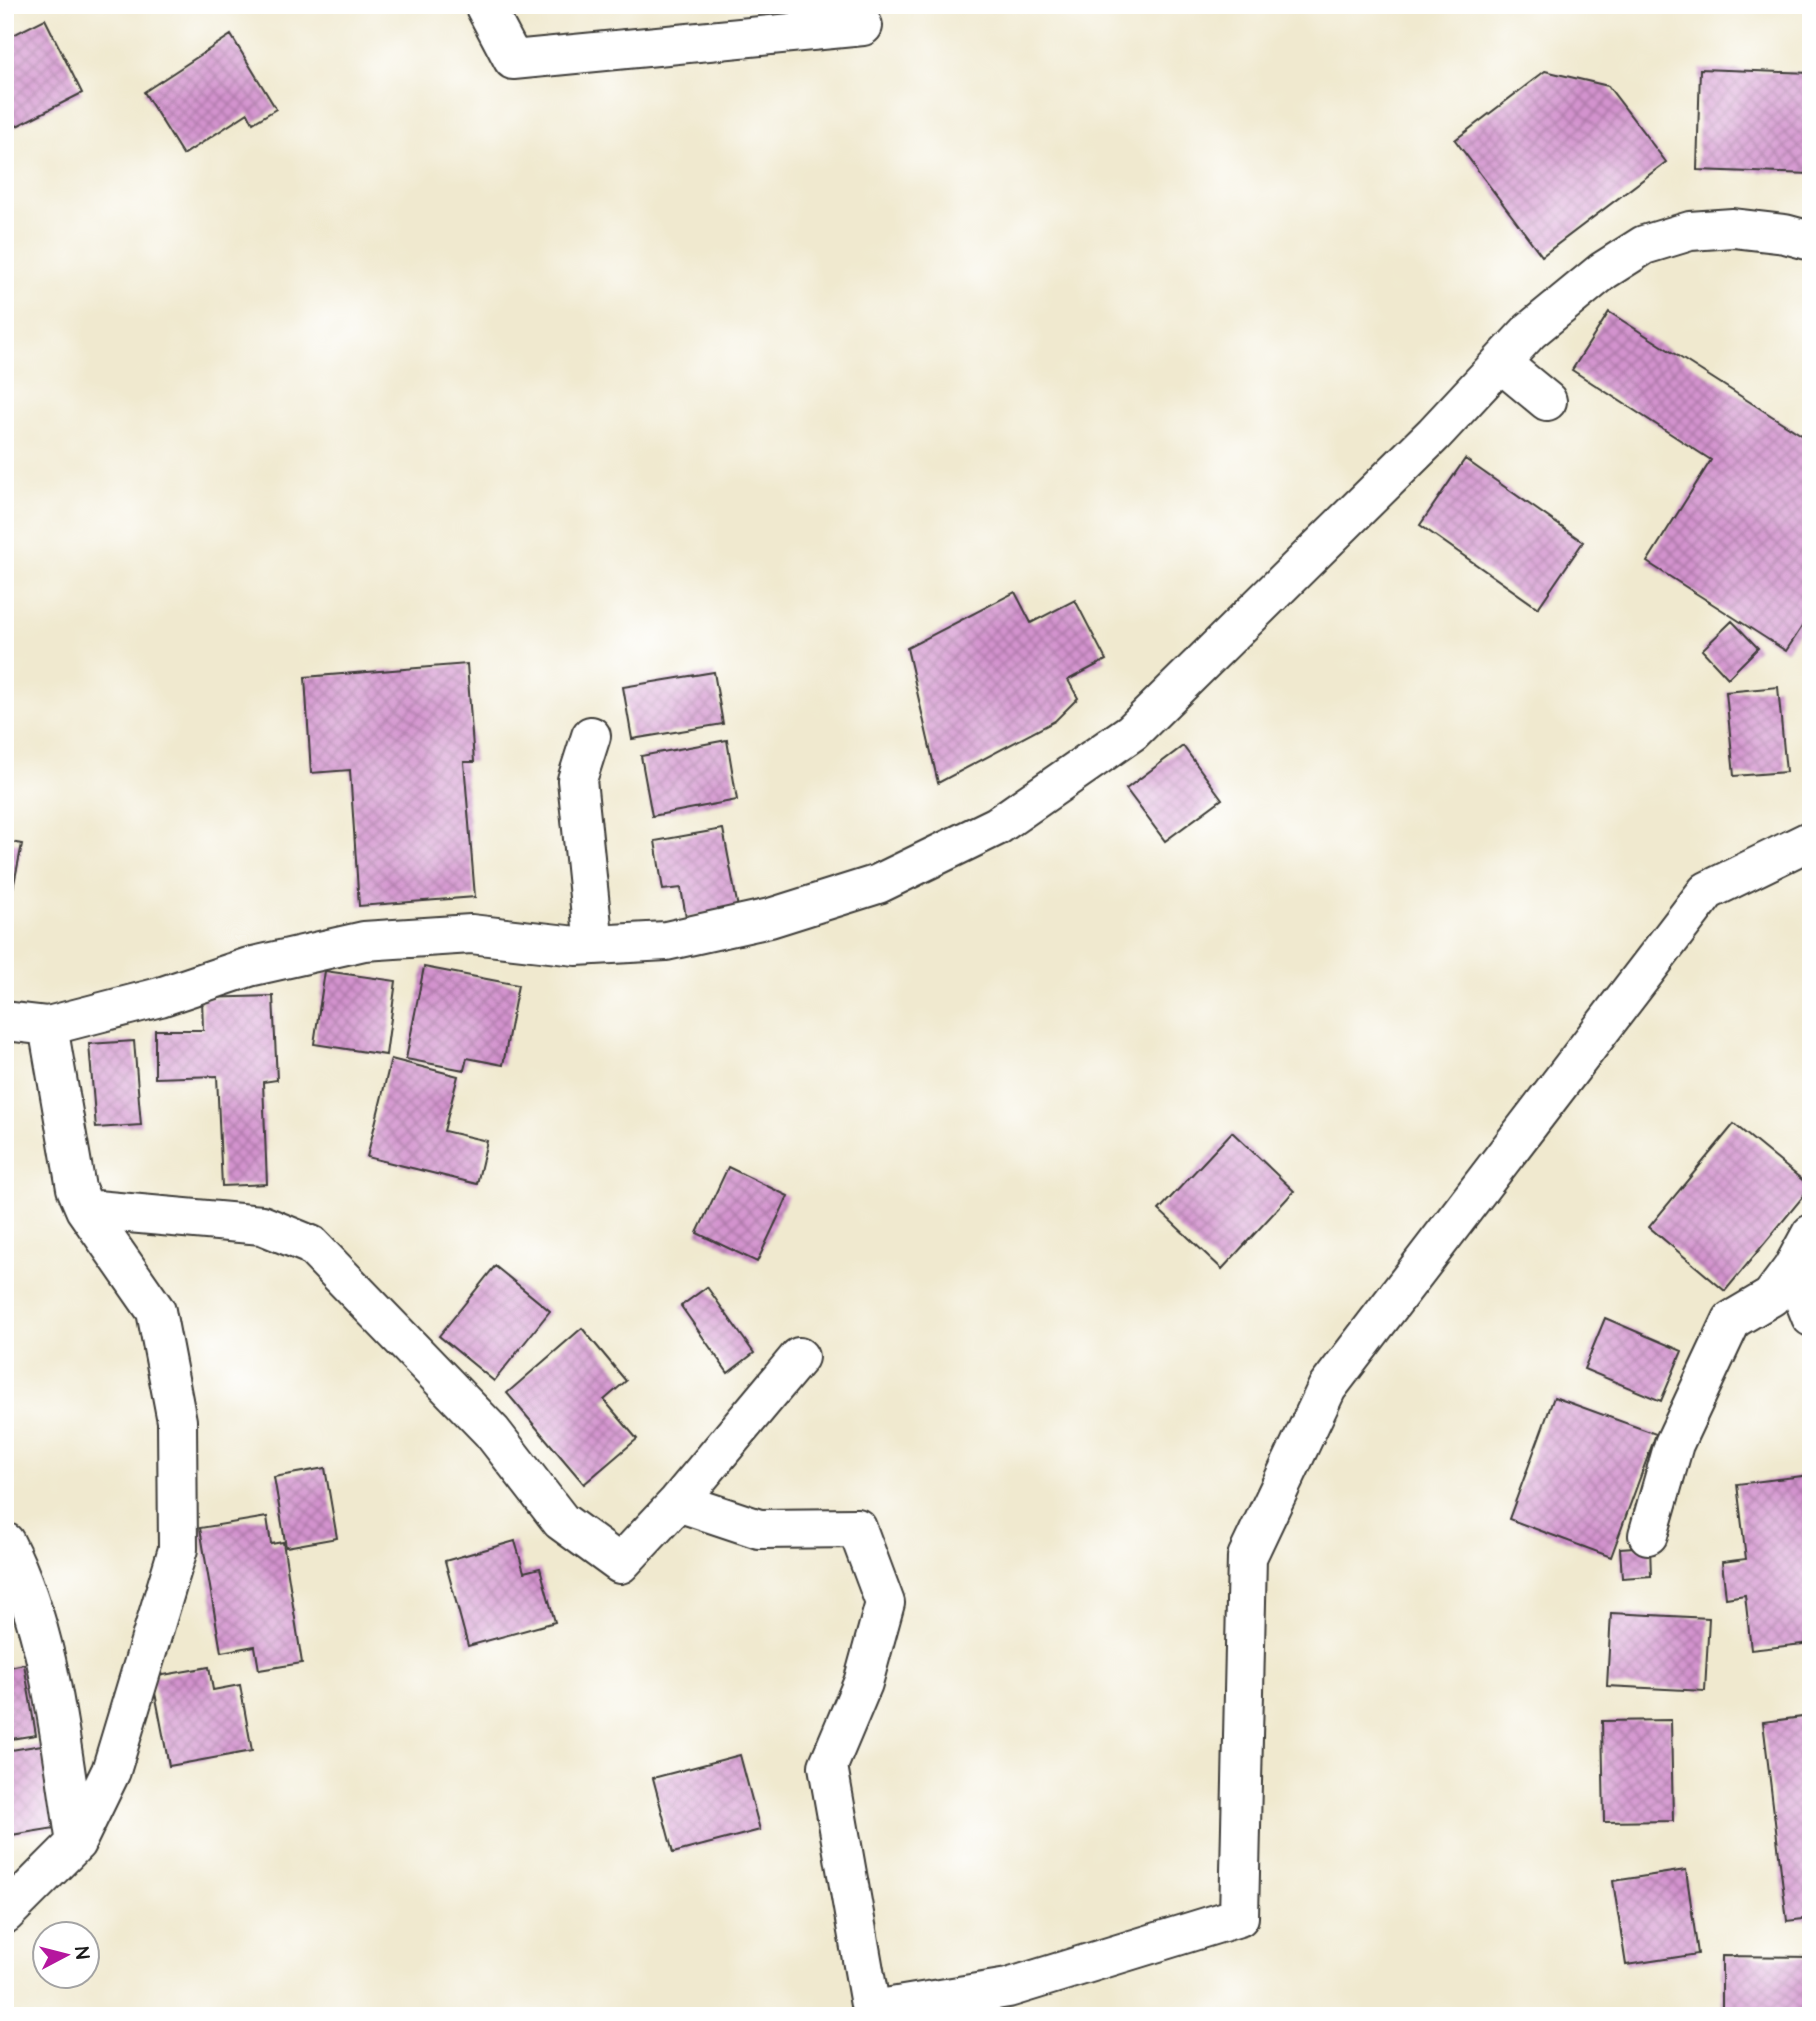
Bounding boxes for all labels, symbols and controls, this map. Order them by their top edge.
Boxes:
north arrow [32,1920,102,1990]
text: N [67,1946,96,1961]

